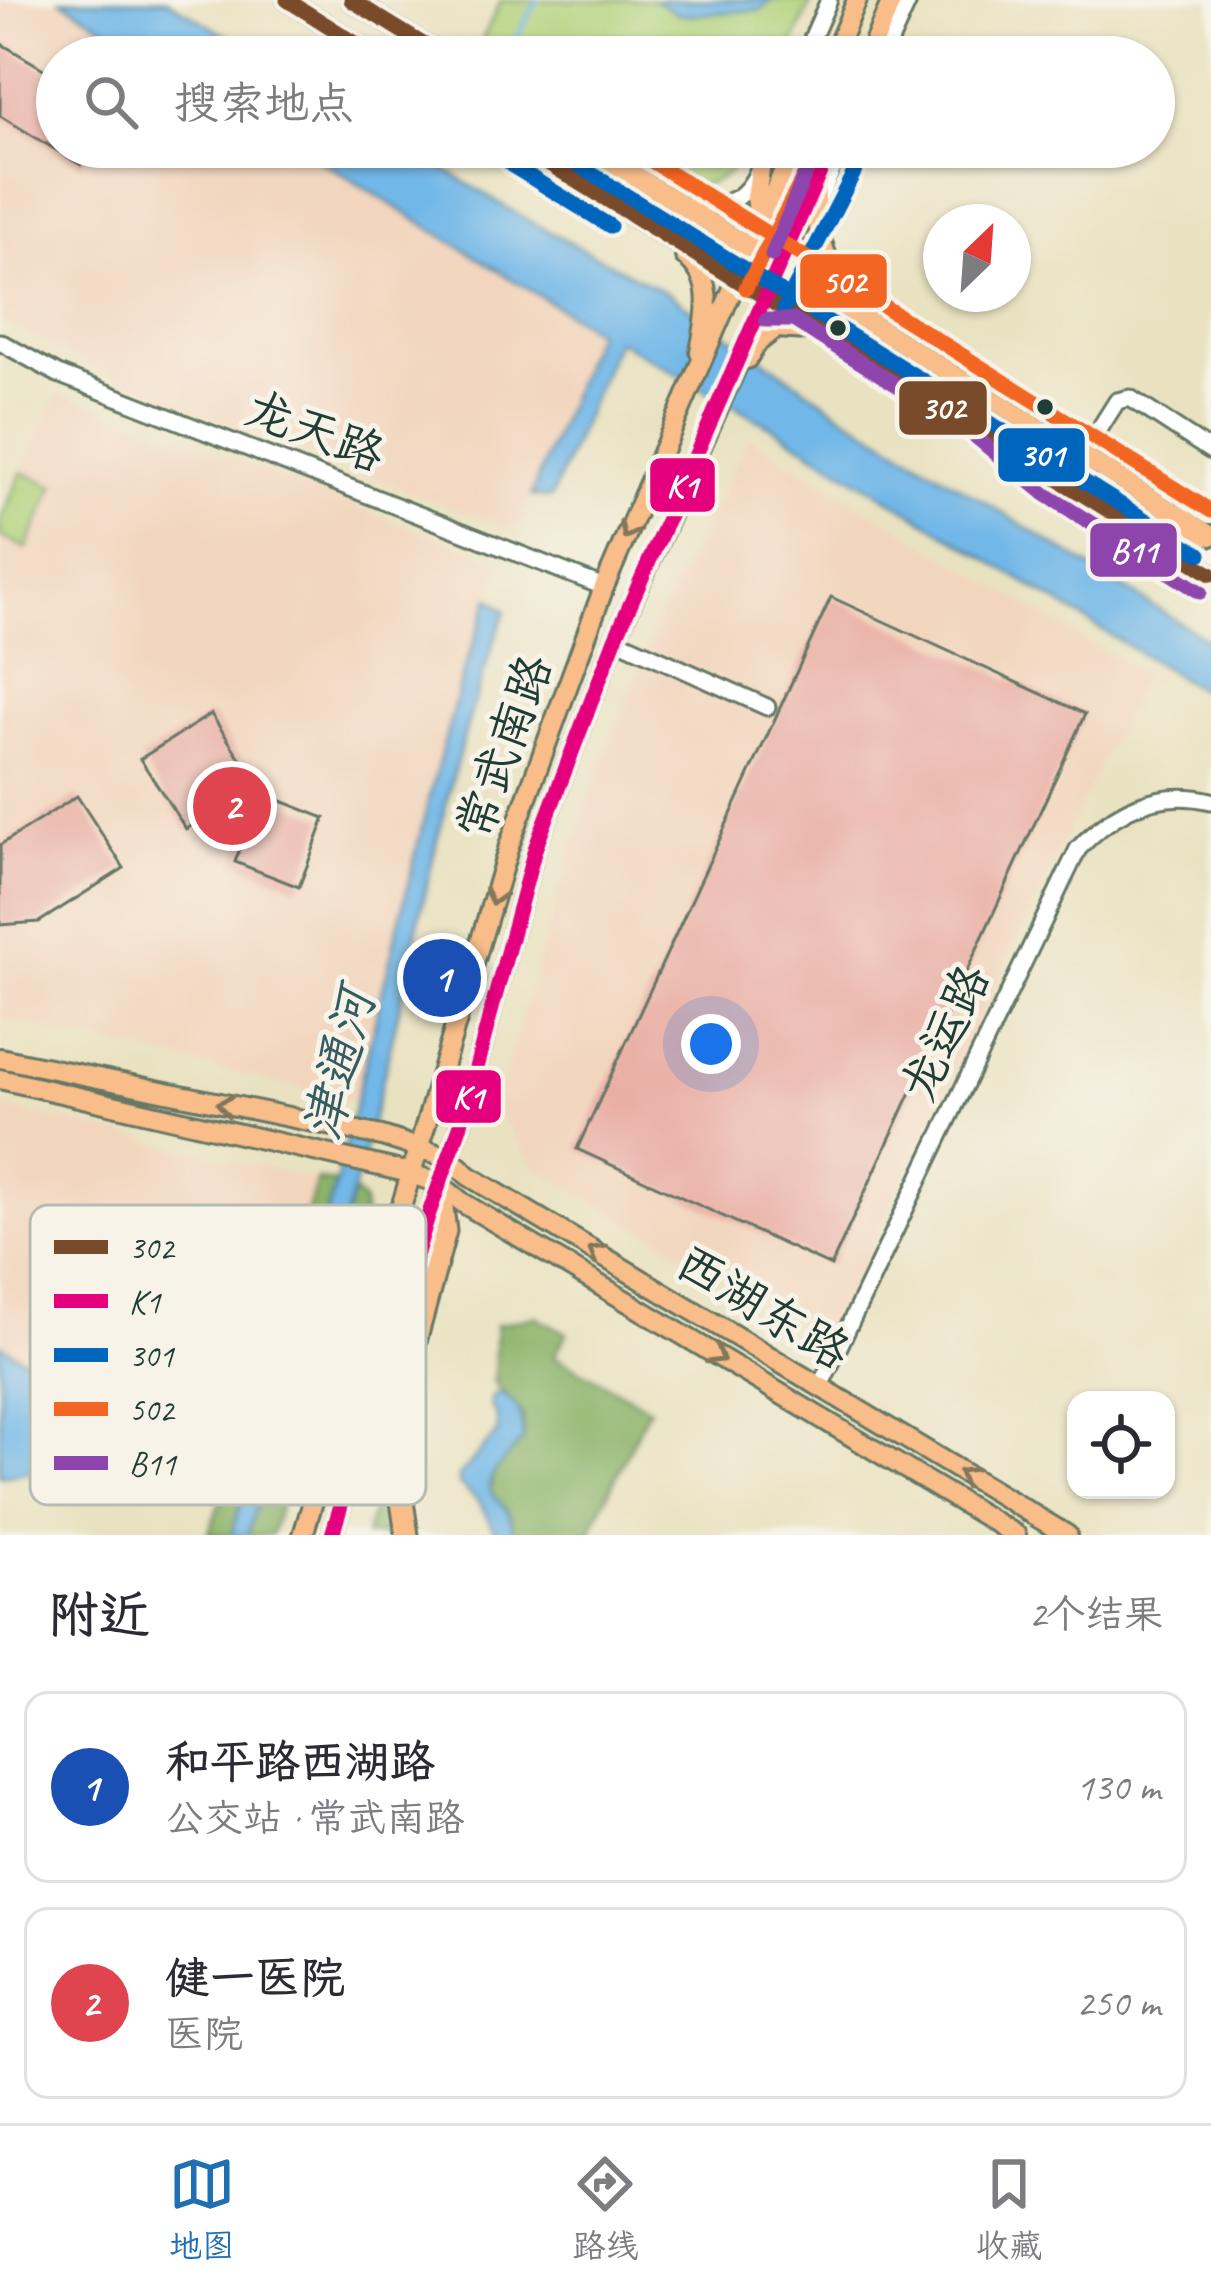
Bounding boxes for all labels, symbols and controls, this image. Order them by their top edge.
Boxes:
search box [36,36,1175,168]
icon: search [78,69,144,135]
text: 搜索地点 [174,75,354,132]
north arrow [923,204,1031,312]
line badge: 502 [798,252,889,310]
text: 502 [822,261,869,303]
unlabelled marker [827,317,849,339]
street label: 龙天路 [237,377,393,485]
line badge: 302 [897,379,989,437]
text: 302 [921,387,968,429]
unlabelled marker [1034,396,1056,418]
line badge: 301 [996,426,1087,484]
text: 301 [1020,434,1067,476]
line badge: K1 [648,456,717,514]
text: K1 [666,465,701,507]
one-way arrow [619,519,643,540]
line badge: B11 [1088,521,1179,579]
text: B11 [1111,530,1161,572]
street label: 常武南路 [443,647,565,847]
pin: 2 [193,761,271,851]
one-way arrow [483,886,508,907]
pin: 1 [403,933,481,1023]
street label: 龙运路 [887,955,1003,1111]
water label: 津通河 [289,975,390,1146]
your location [681,1014,741,1074]
line badge: K1 [434,1068,503,1125]
text: K1 [452,1076,487,1118]
one-way arrow [216,1093,236,1119]
legend [30,1205,426,1505]
text: 302 [129,1227,177,1269]
street label: 西湖东路 [665,1232,861,1382]
one-way arrow [587,1244,609,1267]
text: K1 [129,1281,162,1323]
text: 301 [129,1335,176,1377]
one-way arrow [704,1341,726,1364]
text: 502 [129,1389,177,1431]
map controls [1067,1391,1175,1499]
button: locate [1067,1391,1175,1499]
text: B11 [129,1443,178,1485]
one-way arrow [957,1466,979,1489]
text: 附近 [48,1583,150,1647]
text: 2个结果 [1028,1590,1163,1639]
text: 和平路西湖路 [165,1734,435,1791]
text: 1 [81,1763,99,1812]
text: 130 m [1076,1763,1160,1812]
text: 公交站 · 常武南路 [165,1794,464,1843]
text: 健一医院 [165,1950,345,2007]
text: 2 [81,1979,99,2028]
text: 250 m [1076,1979,1160,2028]
text: 医院 [165,2010,243,2059]
tab: 地图 [169,2151,235,2267]
tab: 路线 [572,2151,638,2267]
tab: 收藏 [976,2151,1042,2267]

